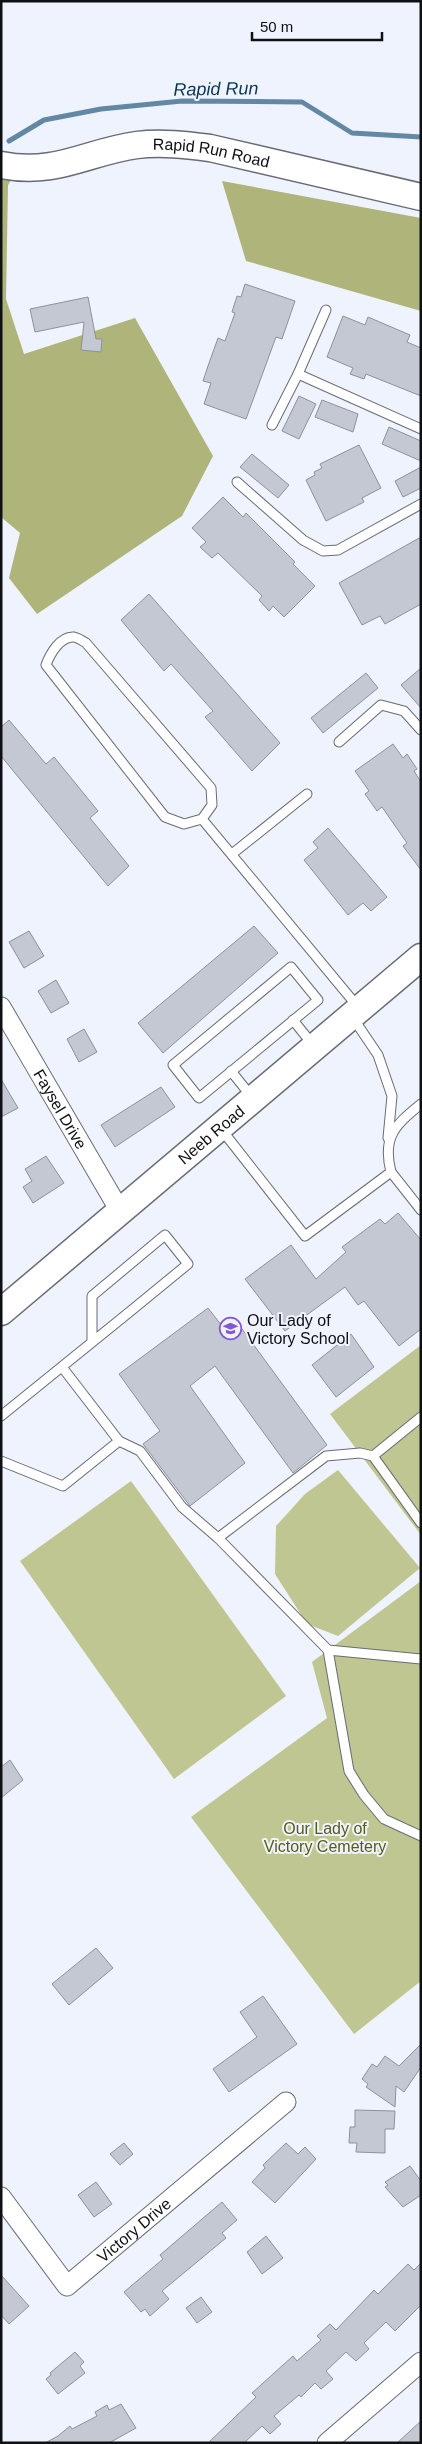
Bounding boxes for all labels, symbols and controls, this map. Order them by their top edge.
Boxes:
scale bar [252,10,382,42]
text: 50 m [260,18,293,35]
water label: Rapid Run [173,78,259,100]
street label: Rapid Run Road [153,135,271,170]
street label: Faysel Drive [31,1066,90,1152]
street label: Neeb Road [175,1102,247,1167]
place label: Our Lady of Victory School [247,1312,349,1347]
school or university icon: Our Lady of Victory School [219,1317,243,1341]
park label: Our Lady of Victory Cemetery [264,1820,386,1855]
street label: Victory Drive [94,2194,174,2266]

